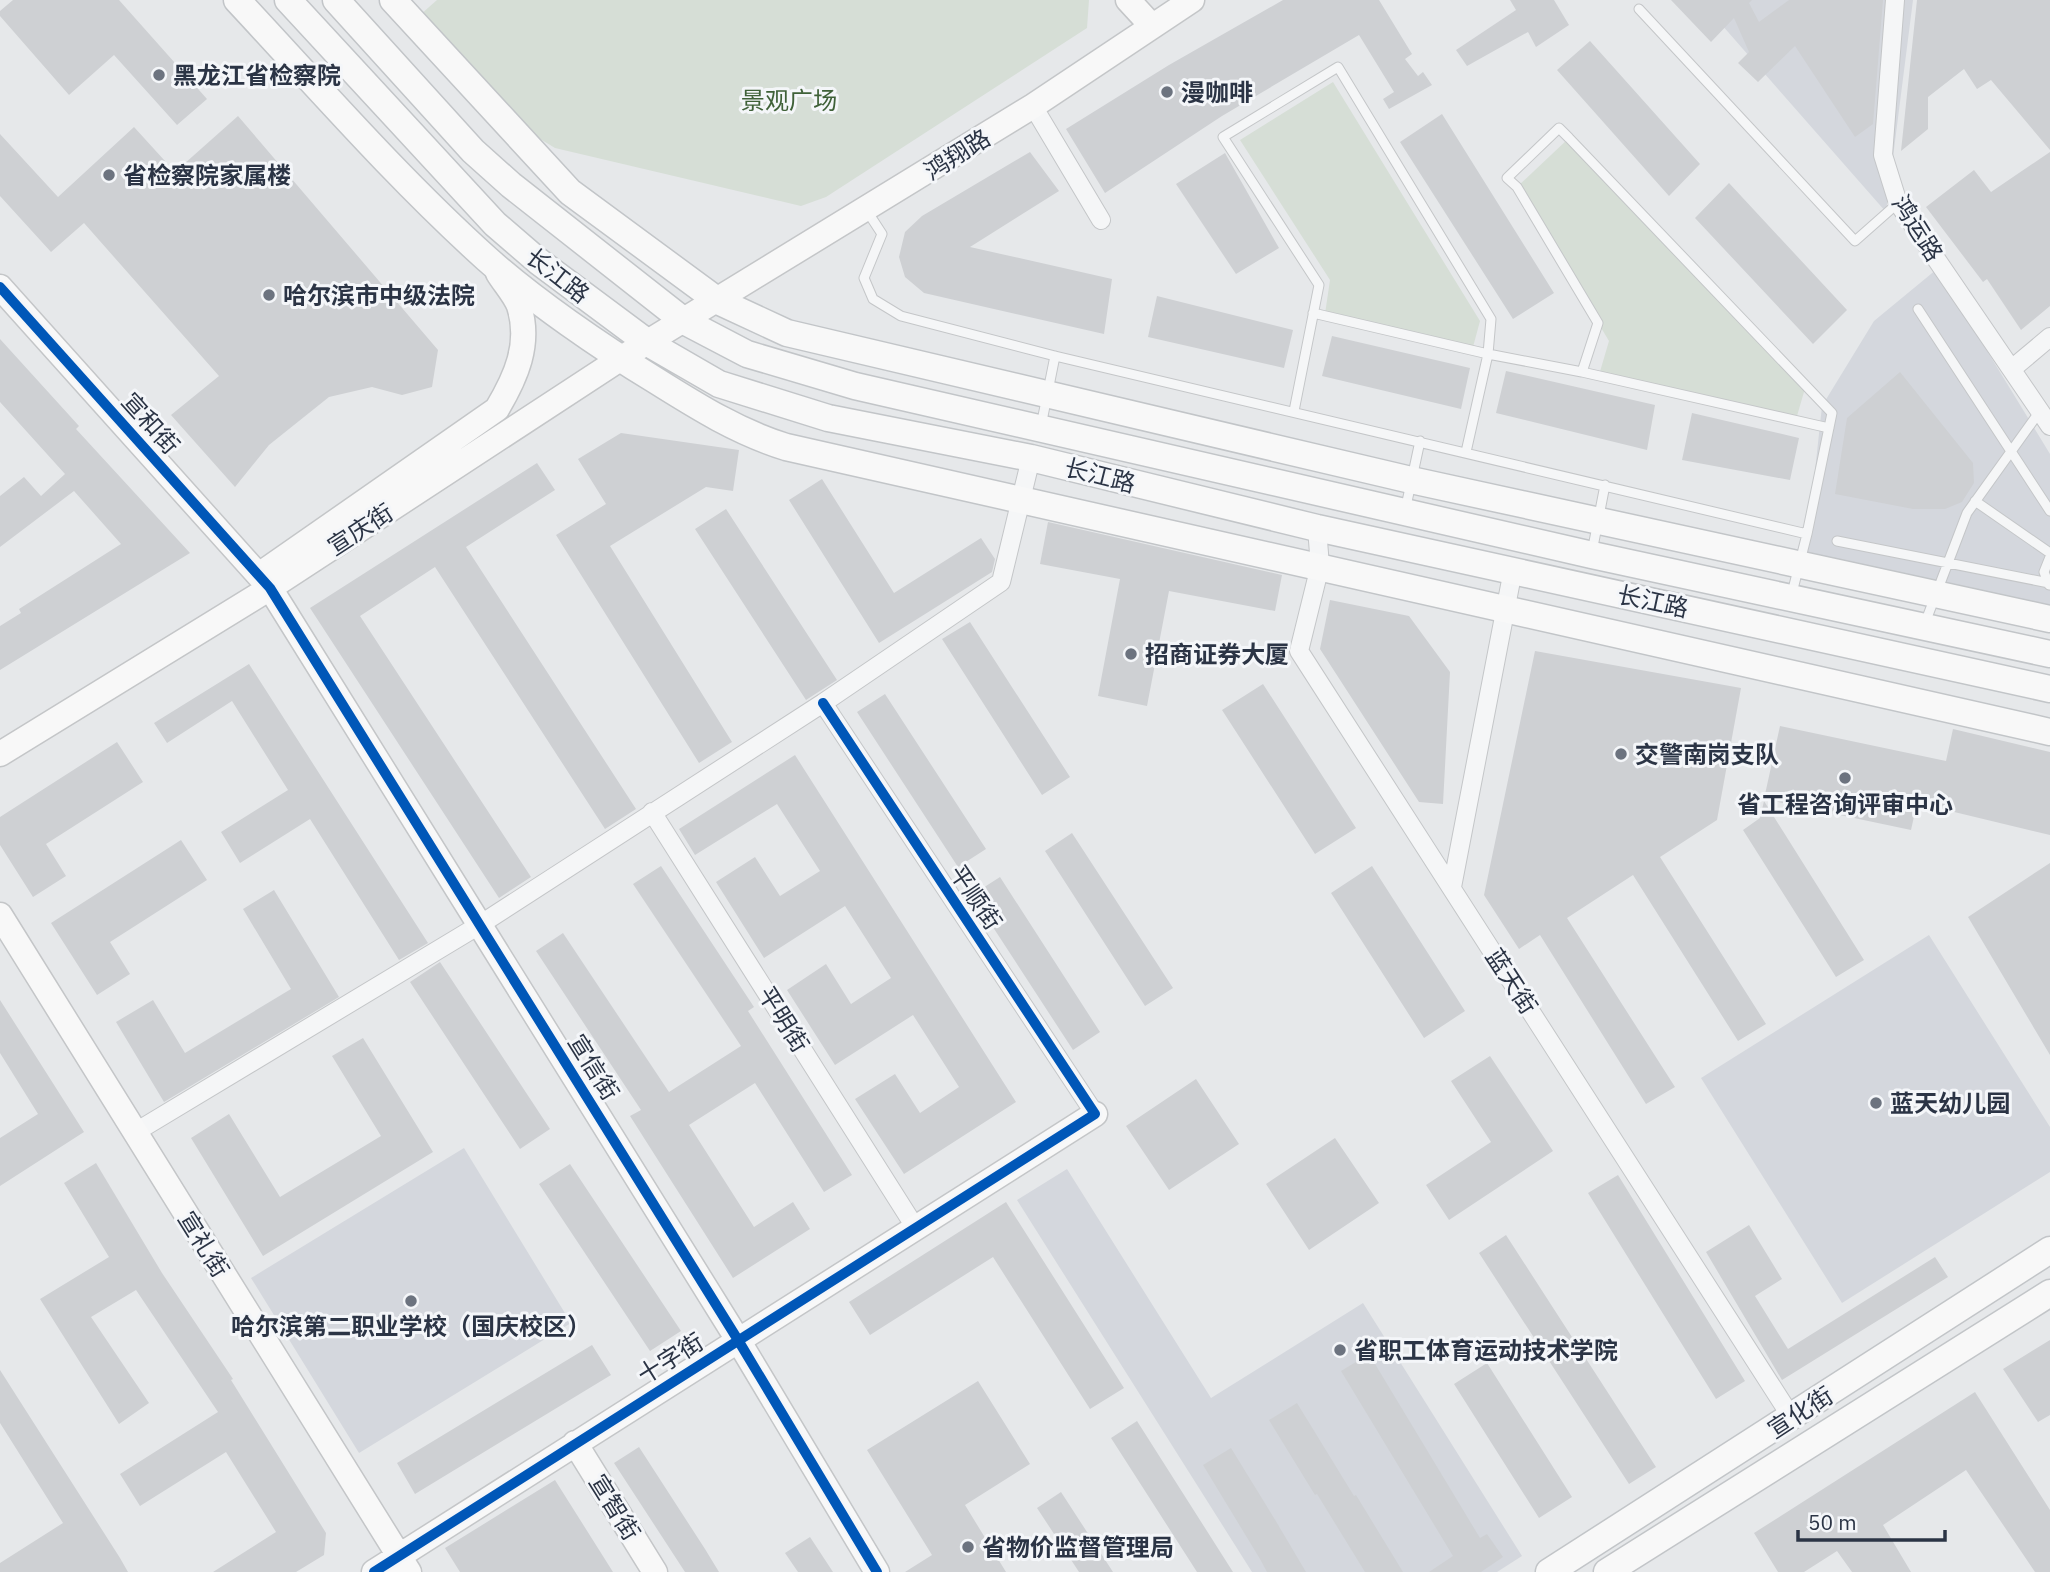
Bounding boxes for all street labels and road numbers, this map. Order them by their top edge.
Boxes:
street label: 鸿翔路 [918,121,996,187]
street label: 鸿运路 [1885,189,1951,267]
street label: 长江路 [520,240,596,310]
street label: 宣和街 [115,386,187,460]
street label: 长江路 [1061,451,1139,499]
street label: 宣庆街 [321,496,399,562]
street label: 长江路 [1614,578,1692,624]
street label: 平顺街 [943,858,1009,936]
street label: 蓝天街 [1479,942,1545,1020]
street label: 平明街 [751,980,817,1058]
street label: 宣信街 [561,1028,627,1106]
street label: 宣礼街 [171,1205,237,1283]
street label: 十字街 [631,1325,709,1391]
street label: 宣化街 [1761,1379,1839,1445]
street label: 宣智街 [582,1468,648,1546]

